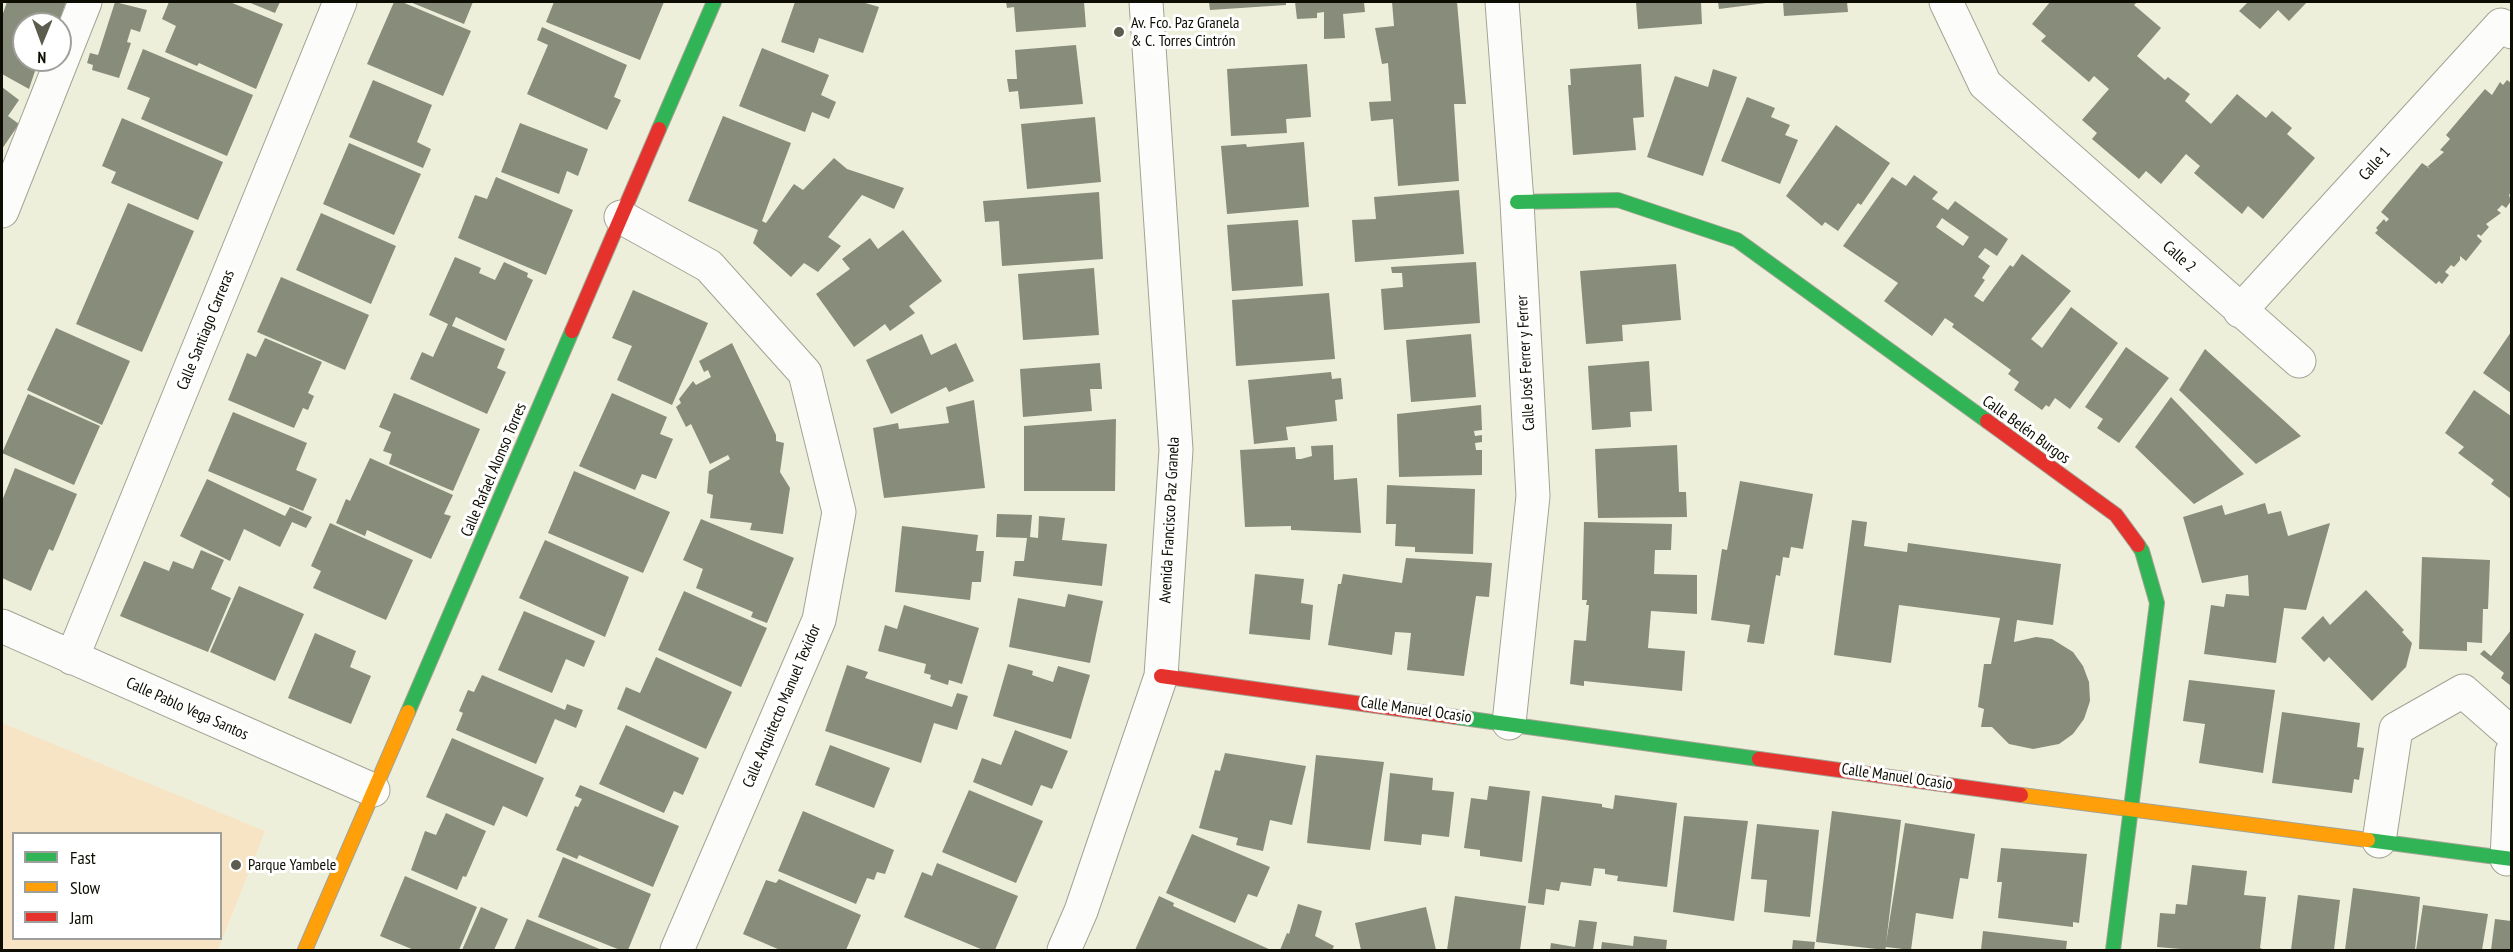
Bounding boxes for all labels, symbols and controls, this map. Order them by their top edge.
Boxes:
north arrow [12,12,72,72]
place label: Av. Fco. Paz Granela & C. Torres Cintrón [1131,13,1239,51]
marker: Av. Fco. Paz Granela & C. Torres Cintrón [1112,25,1126,39]
text: N [37,48,46,68]
street label: Calle 1 [2355,143,2395,185]
street label: Calle 2 [2158,237,2200,277]
street label: Calle Santiago Carreras [173,267,239,393]
street label: Calle José Ferrer y Ferrer [1513,295,1539,431]
street label: Calle Belén Burgos [1978,392,2074,468]
street label: Calle Rafael Alonso Torres [457,400,531,540]
street label: Avenida Francisco Paz Granela [1156,436,1184,604]
street label: Calle Arquitecto Manuel Texidor [739,621,825,791]
street label: Calle Pablo Vega Santos [123,673,251,745]
street label: Calle Manuel Ocasio [1359,693,1473,727]
street label: Calle Manuel Ocasio [1840,760,1954,794]
legend [12,832,222,940]
text: Fast [70,846,96,869]
place label: Parque Yambele [248,855,336,875]
marker: Parque Yambele [229,858,243,872]
text: Slow [70,876,100,899]
text: Jam [70,906,93,929]

